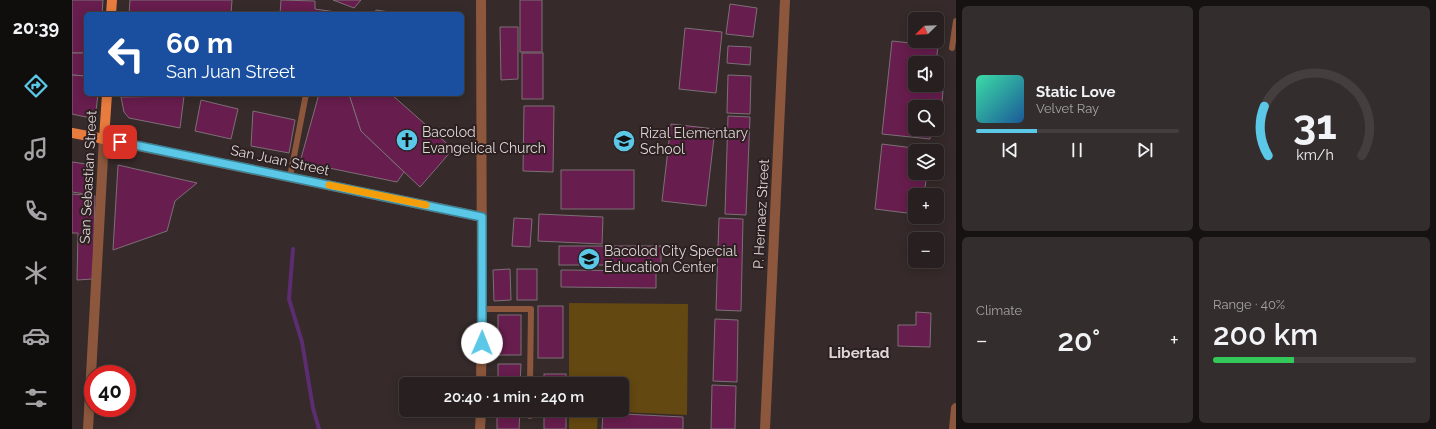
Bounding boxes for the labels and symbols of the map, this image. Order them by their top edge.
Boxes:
north arrow [908,12,944,48]
street label: San Sebastian Street [77,110,99,244]
place label: Bacolod Evangelical Church [422,124,546,156]
pin [103,125,137,159]
place label: Rizal Elementary School [640,125,749,157]
church icon: Bacolod Evangelical Church [394,127,420,153]
school or university icon: Rizal Elementary School [611,128,637,154]
street label: San Juan Street [229,142,331,178]
street label: P. Hernaez Street [750,158,772,269]
place label: Bacolod City Special Education Center [604,243,737,275]
school or university icon: Bacolod City Special Education Center [576,246,602,272]
position arrow [461,322,503,364]
district label: Libertad [829,344,890,362]
speed limit sign: 40 [84,365,136,417]

